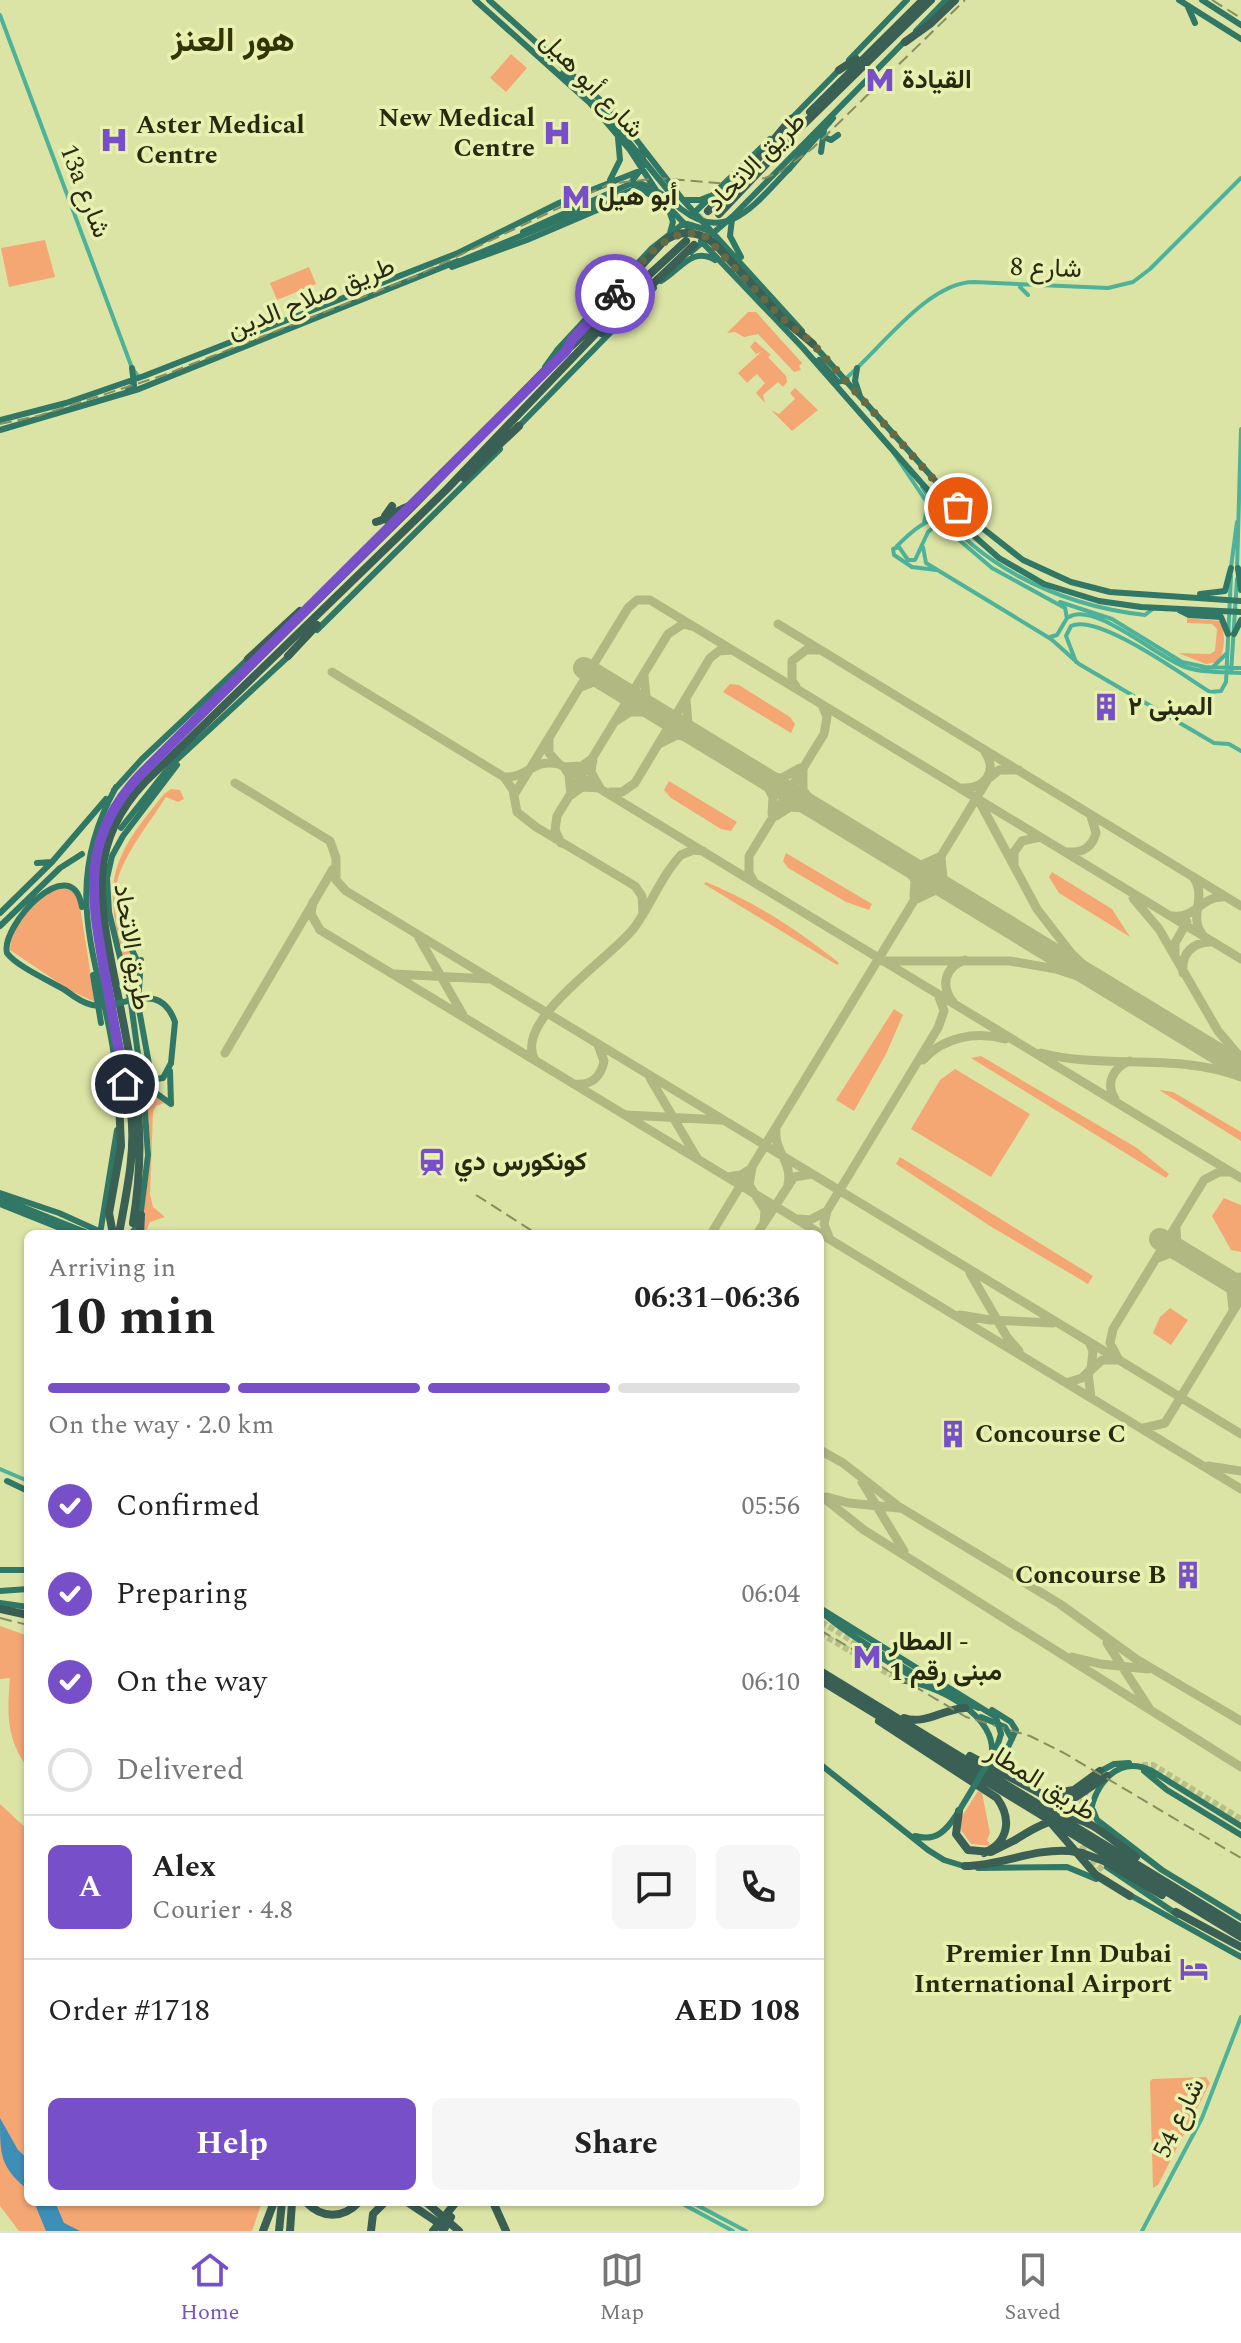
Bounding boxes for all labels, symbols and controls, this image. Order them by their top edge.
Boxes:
district label: هور العنز [170,15,295,67]
street label: شارع أبو هيل [530,22,654,148]
place label: القيادة [902,60,972,100]
metro station icon: القيادة [865,65,895,95]
place label: New Medical Centre [378,98,535,168]
street label: طريق الاتحاد [697,103,815,221]
place label: Aster Medical Centre [136,105,305,175]
hospital icon: New Medical Centre [542,118,572,148]
hospital icon: Aster Medical Centre [99,125,129,155]
street label: 13a شارع [49,138,121,244]
place label: أبو هيل [598,177,677,217]
metro station icon: أبو هيل [561,182,591,212]
street label: طريق صلاح الدين [221,246,401,350]
street label: شارع 8 [1009,247,1083,289]
courier [575,254,655,334]
icon: bike [593,272,637,316]
pin [924,473,992,541]
icon: bag [936,485,980,529]
place label: المبنى ٢ [1128,687,1213,727]
building icon: المبنى ٢ [1091,692,1121,722]
street label: طريق الاتحاد [102,881,162,1013]
pin [91,1050,159,1118]
icon: home [103,1062,147,1106]
place label: كونكورس دي [454,1142,587,1183]
station icon: كونكورس دي [417,1147,447,1177]
text: Arriving in [48,1248,176,1288]
text: 06:31–06:36 [634,1275,800,1321]
text: 10 min [48,1278,216,1357]
text: On the way · 2.0 km [48,1405,274,1445]
place label: Concourse C [975,1414,1126,1454]
building icon: Concourse C [938,1419,968,1449]
text: Confirmed [116,1483,260,1529]
icon: check [48,1484,92,1528]
text: 05:56 [741,1486,800,1526]
place label: Concourse B [1015,1555,1166,1595]
building icon: Concourse B [1173,1560,1203,1590]
text: Preparing [116,1571,248,1617]
icon: check [48,1572,92,1616]
text: 06:04 [741,1574,800,1614]
place label: المطار - مبنى رقم 1 [888,1622,1002,1692]
metro station icon: المطار - مبنى رقم 1 [852,1642,882,1672]
text: On the way [116,1659,267,1705]
icon: check [48,1660,92,1704]
text: 06:10 [741,1662,800,1702]
street label: طريق المطار [977,1732,1104,1832]
text: Delivered [116,1747,244,1793]
text: Alex [152,1844,216,1890]
button: chat [612,1845,696,1929]
button: phone [716,1845,800,1929]
text: A [78,1864,102,1910]
text: Courier · 4.8 [152,1890,293,1930]
place label: Premier Inn Dubai International Airport [914,1934,1172,2004]
hotel icon: Premier Inn Dubai International Airport [1179,1954,1209,1984]
text: Order #1718 [48,1988,210,2034]
text: AED 108 [674,1988,800,2034]
street label: شارع 54 [1142,2071,1216,2165]
button: Help [48,2098,416,2190]
button: Share [432,2098,800,2190]
tab: Home [180,2248,239,2329]
tab: Map [600,2248,644,2329]
tab: Saved [1004,2248,1061,2329]

